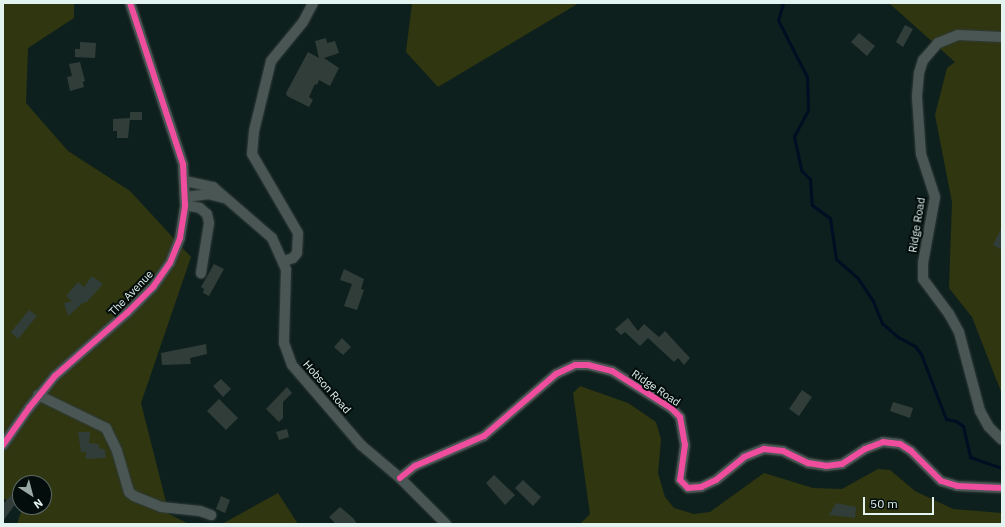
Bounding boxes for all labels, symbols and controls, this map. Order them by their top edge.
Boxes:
street label: Ridge Road [906,196,928,254]
street label: The Avenue [106,268,156,318]
street label: Hobson Road [300,358,354,416]
street label: Ridge Road [629,367,683,409]
north arrow [12,475,52,515]
scale bar [865,489,936,515]
text: N [31,496,46,512]
text: 50 m [870,496,898,511]

